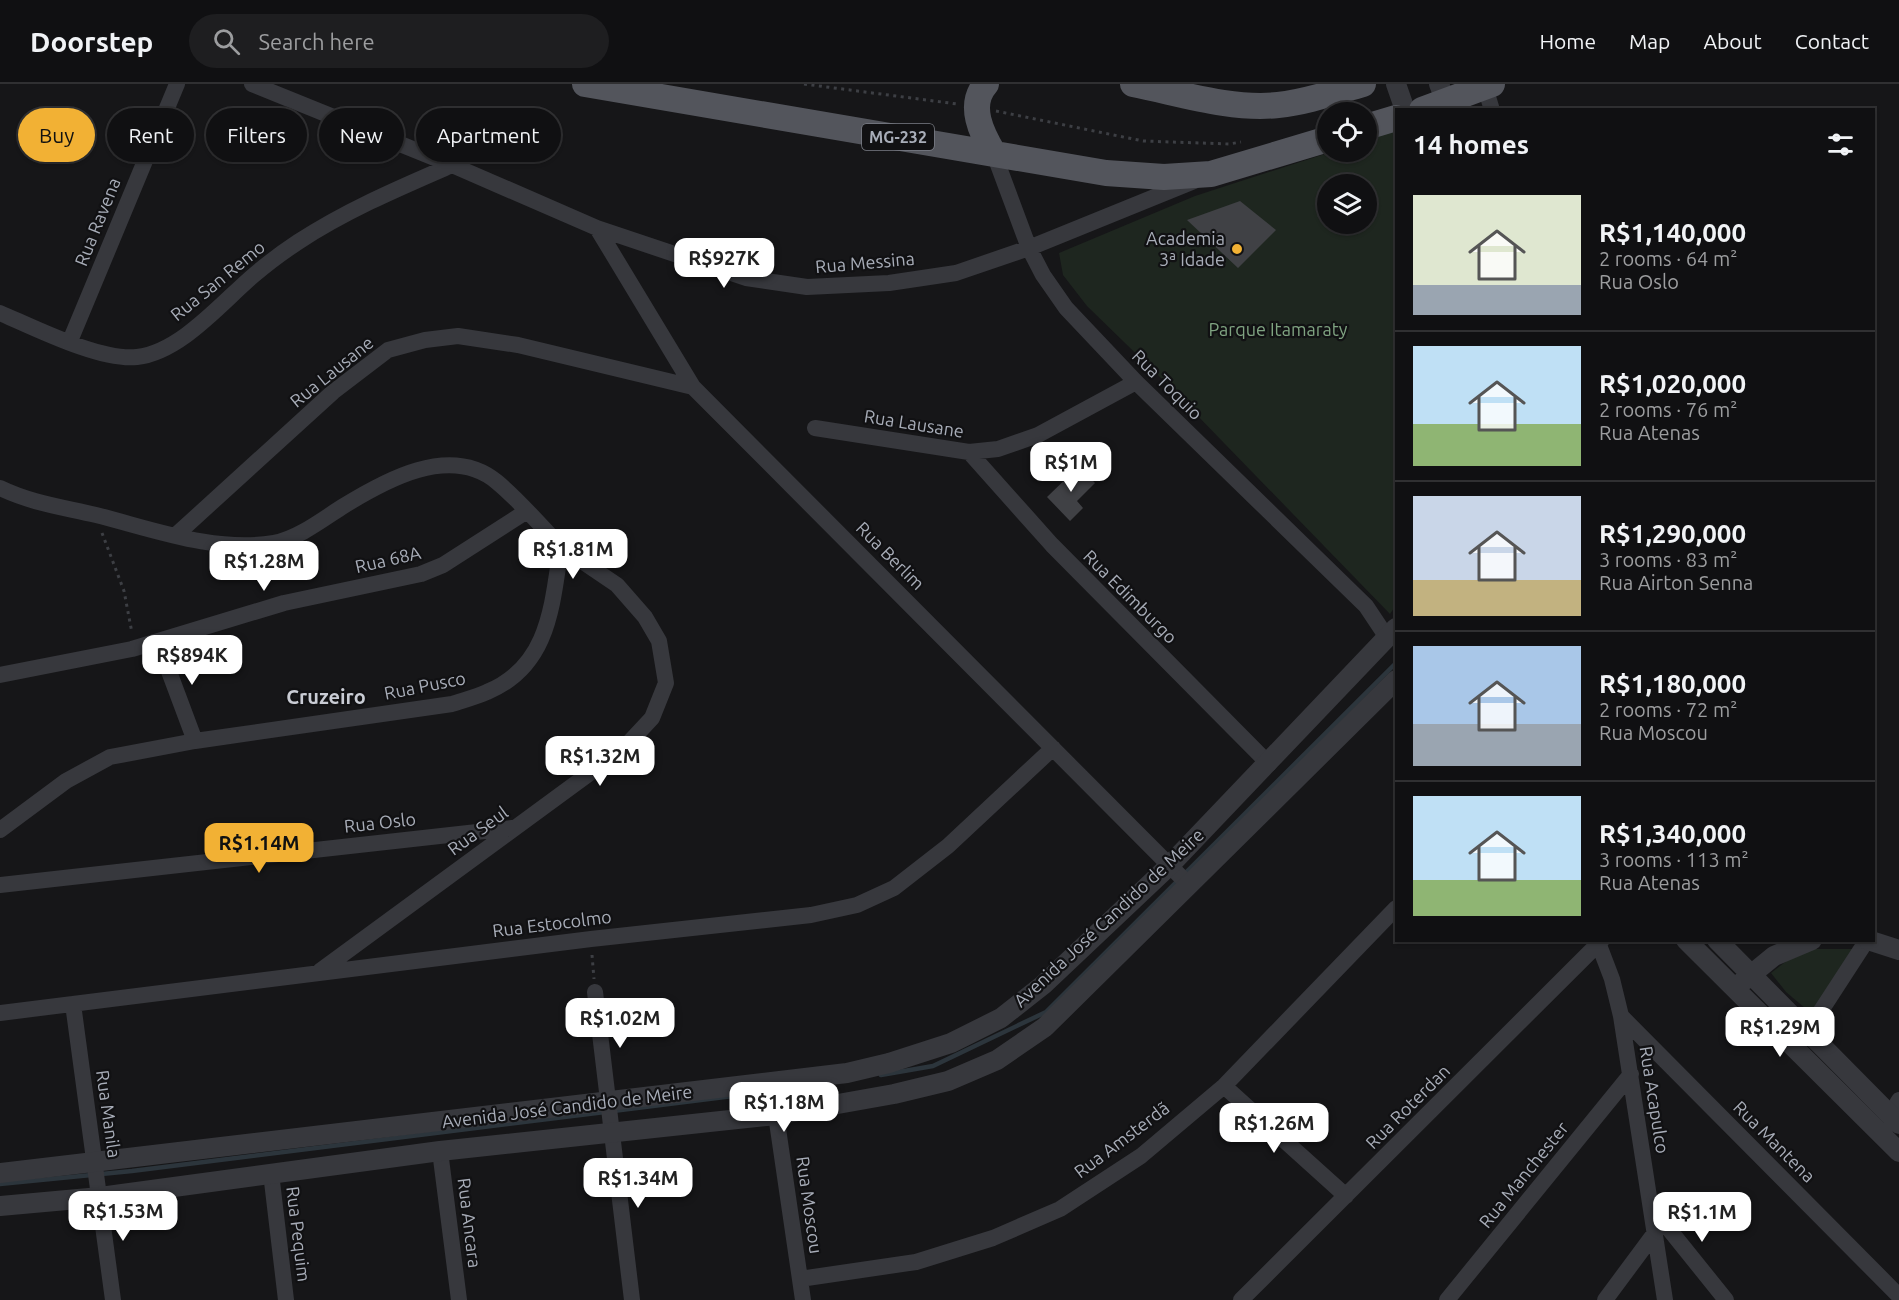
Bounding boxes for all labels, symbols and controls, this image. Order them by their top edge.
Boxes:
search box [189,14,609,68]
icon: search [210,25,243,58]
text: Doorstep [30,26,153,57]
text: Search here [258,29,375,54]
text: Home [1539,29,1596,53]
text: Map [1629,29,1670,53]
text: About [1703,29,1762,53]
text: Contact [1795,29,1869,53]
map controls [1317,102,1377,234]
button: locate [1317,102,1377,162]
chip: Buy [18,108,95,162]
chip: Rent [107,108,194,162]
chip: Filters [206,108,307,162]
chip: New [319,108,404,162]
chip: Apartment [416,108,561,162]
road number: MG-232 [862,124,934,150]
icon: filters [1824,128,1857,161]
text: 14 homes [1413,130,1529,159]
button: layers [1317,174,1377,234]
street label: Rua Ravena [70,175,124,269]
text: R$1,140,000 [1599,218,1746,247]
icon: home [1461,219,1533,291]
place label: Academia 3ª Idade [1146,228,1225,269]
street label: Rua San Remo [166,236,268,324]
pin: R$927K [675,238,773,289]
marker: Academia 3ª Idade [1230,242,1244,256]
text: R$927K [688,246,760,269]
text: 2 rooms · 64 m² [1599,247,1737,270]
street label: Rua Messina [814,248,916,276]
text: Rua Oslo [1599,270,1679,293]
park label: Parque Itamaraty [1208,319,1348,339]
street label: Rua Lausane [286,332,377,411]
street label: Rua Toquio [1129,345,1207,423]
text: R$1,020,000 [1599,369,1746,398]
icon: home [1461,370,1533,442]
text: 2 rooms · 76 m² [1599,398,1737,421]
street label: Rua Lausane [863,405,966,441]
text: Rua Atenas [1599,421,1700,444]
pin: R$1M [1035,442,1107,493]
text: R$1M [1044,450,1098,473]
street label: Rua Berlim [853,517,929,593]
text: R$1,290,000 [1599,519,1746,548]
icon: home [1461,520,1533,592]
pin: R$1.81M [518,529,628,580]
text: R$1.81M [533,537,613,560]
pin: R$1.28M [209,541,319,592]
street label: Rua 68A [353,542,423,576]
street label: Rua Edimburgo [1080,545,1182,647]
text: 3 rooms · 83 m² [1599,548,1737,571]
text: R$1.28M [224,549,304,572]
text: Rua Airton Senna [1599,571,1753,594]
pin: R$894K [143,635,241,686]
text: R$894K [156,643,228,666]
street label: Rua Pusco [382,667,467,703]
text: R$1,180,000 [1599,669,1746,698]
icon: home [1461,670,1533,742]
district label: Cruzeiro [286,685,366,708]
text: 2 rooms · 72 m² [1599,698,1737,721]
text: Rua Moscou [1599,721,1708,744]
pin: R$1.32M [545,736,655,787]
text: R$1.32M [560,744,640,767]
street label: Rua Seul [444,802,512,859]
street label: Rua Oslo [343,808,417,836]
text: R$1,340,000 [1599,819,1746,848]
icon: home [1461,820,1533,892]
pin: R$1.14M [204,823,314,874]
street label: Avenida José Candido de Meire [1009,824,1207,1010]
text: R$1.14M [219,831,299,854]
text: 3 rooms · 113 m² [1599,848,1749,871]
text: Rua Atenas [1599,871,1700,894]
street label: Rua Estocolmo [491,906,613,940]
pin: R$1.02M [565,998,675,1049]
text: R$1.02M [580,1006,660,1029]
pin: R$1.29M [1725,1007,1835,1058]
text: R$1.29M [1740,1015,1820,1038]
street label: Rua Acapulco [1637,1045,1673,1155]
street label: Rua Roterdan [1361,1060,1453,1152]
street label: Rua Manila [93,1069,125,1159]
street label: Avenida José Candido de Meire [441,1081,693,1131]
pin: R$1.18M [729,1082,839,1133]
text: R$1.18M [744,1090,824,1113]
street label: Rua Amsterdã [1070,1097,1173,1181]
street label: Rua Mantena [1730,1097,1819,1186]
pin: R$1.26M [1219,1103,1329,1154]
text: R$1.26M [1234,1111,1314,1134]
street label: Rua Manchester [1474,1117,1572,1231]
street label: Rua Moscou [793,1155,827,1255]
pin: R$1.34M [583,1158,693,1209]
text: R$1.34M [598,1166,678,1189]
street label: Rua Ancara [455,1177,485,1269]
street label: Rua Pequim [283,1185,315,1283]
pin: R$1.53M [68,1191,178,1242]
pin: R$1.1M [1653,1192,1751,1243]
text: R$1.53M [83,1199,163,1222]
text: R$1.1M [1667,1200,1737,1223]

